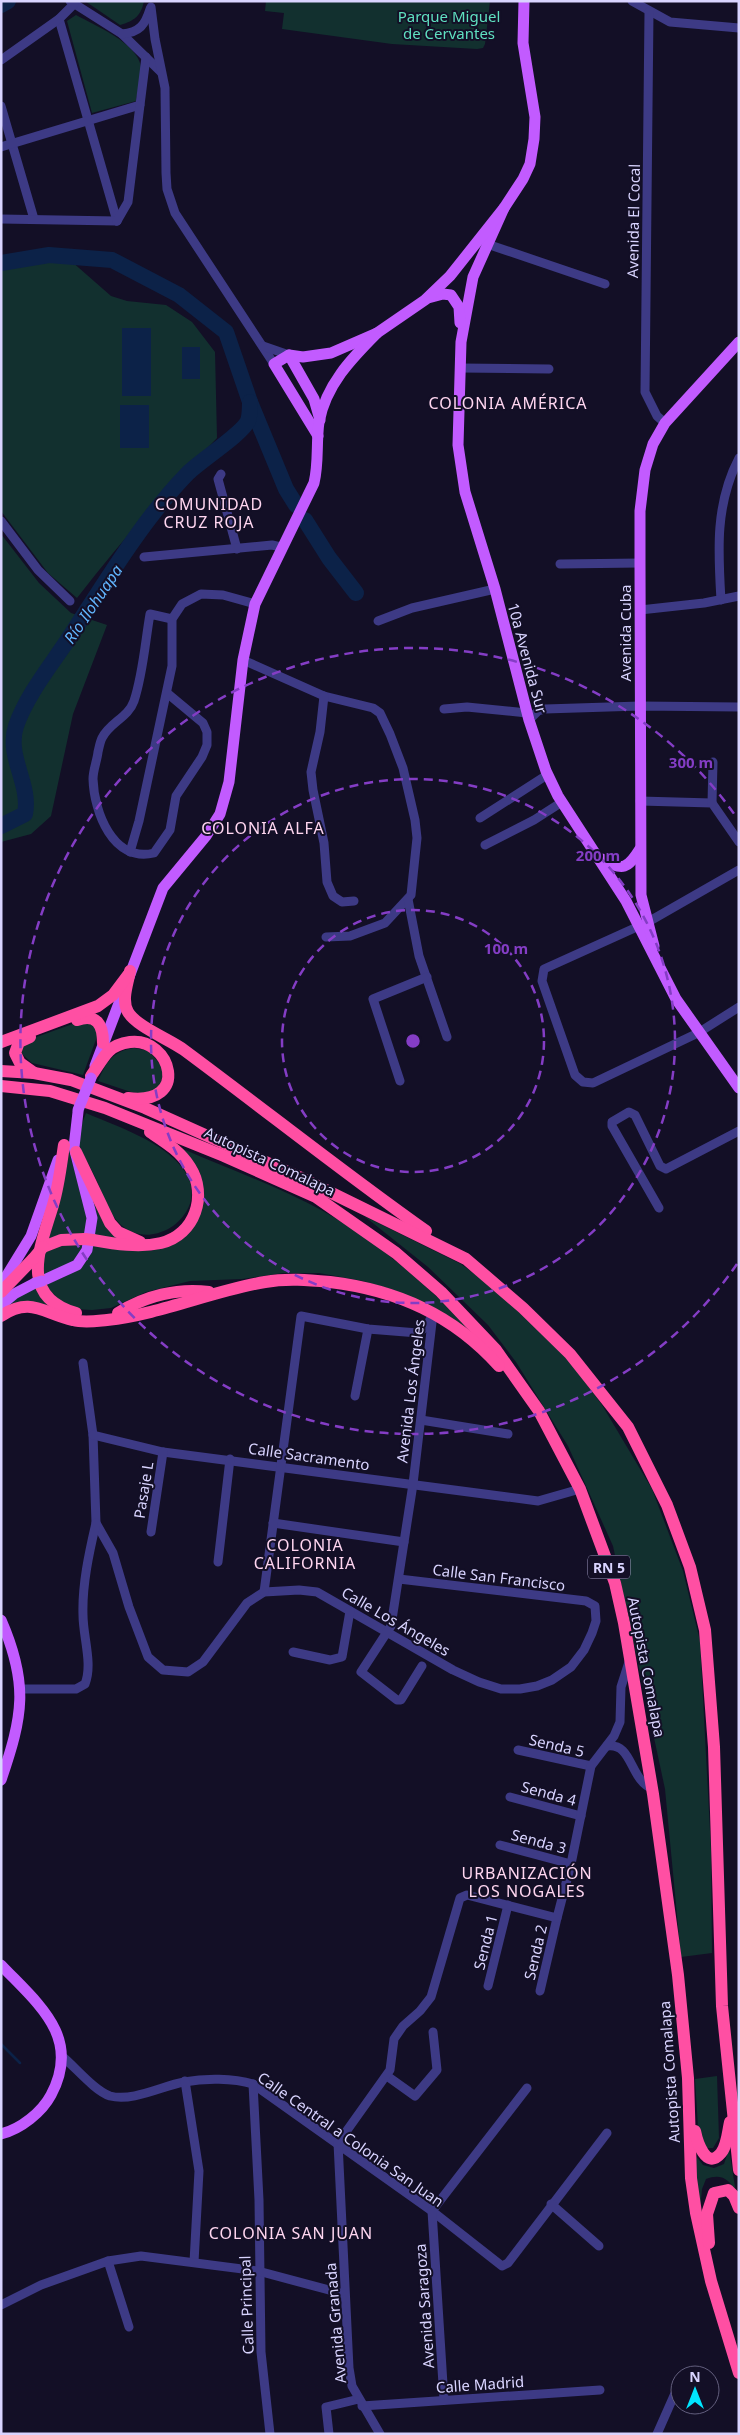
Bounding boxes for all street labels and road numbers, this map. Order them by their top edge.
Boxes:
street label: Avenida El Cocal [622,164,644,278]
street label: Avenida Cuba [615,585,635,681]
street label: 10a Avenida Sur [504,601,552,715]
street label: Autopista Comalapa [201,1122,339,1200]
street label: Avenida Los Ángeles [391,1318,429,1464]
street label: Calle Sacramento [247,1438,371,1474]
street label: Pasaje L [129,1460,157,1520]
road number: RN 5 [588,1555,630,1578]
street label: Calle San Francisco [431,1559,567,1595]
street label: Calle Los Ángeles [338,1582,454,1660]
street label: Autopista Comalapa [624,1595,670,1739]
street label: Senda 5 [527,1729,587,1761]
street label: Senda 4 [519,1776,579,1810]
street label: Senda 3 [509,1824,569,1858]
street label: Senda 1 [469,1912,501,1972]
street label: Senda 2 [519,1922,551,1982]
street label: Autopista Comalapa [654,2000,684,2144]
street label: Calle Central a Colonia San Juan [254,2067,448,2211]
street label: Avenida Saragoza [410,2243,438,2369]
street label: Calle Principal [234,2255,258,2355]
street label: Avenida Granada [320,2262,350,2384]
street label: Calle Madrid [435,2371,525,2397]

